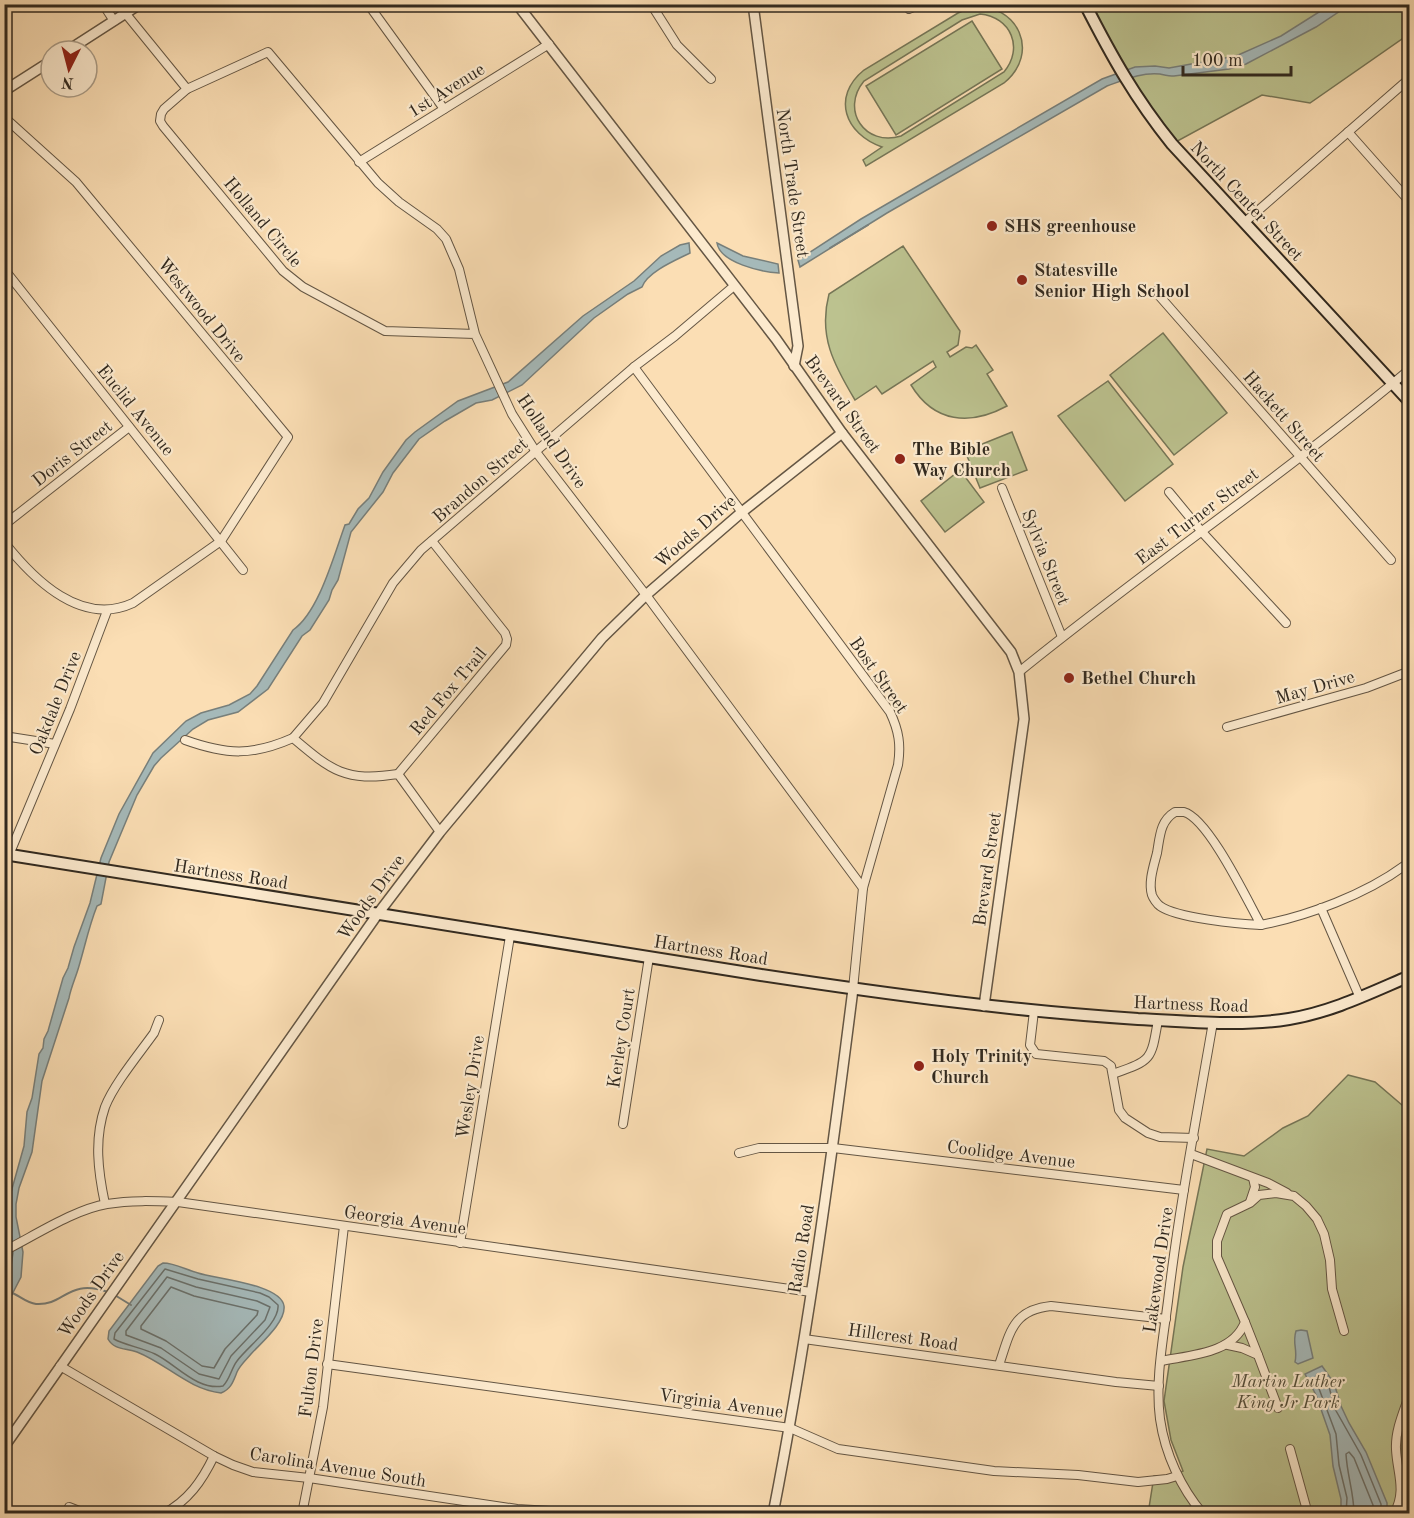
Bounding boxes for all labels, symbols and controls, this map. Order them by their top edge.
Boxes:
north arrow [39,39,99,99]
scale bar [1183,39,1291,77]
text: 100 m [1192,52,1243,70]
street label: 1st Avenue [405,60,488,121]
text: N [60,73,75,91]
street label: North Trade Street [773,107,811,259]
street label: North Center Street [1186,138,1306,265]
street label: Holland Circle [220,174,305,271]
place label: SHS greenhouse [1004,218,1136,236]
marker: SHS greenhouse [985,219,999,233]
street label: Westwood Drive [154,255,249,366]
place label: Statesville Senior High School [1034,262,1190,301]
marker: Statesville Senior High School [1015,273,1029,287]
street label: Brevard Street [801,353,883,457]
street label: Euclid Avenue [93,362,177,460]
street label: Hackett Street [1239,368,1327,466]
street label: Holland Drive [513,391,589,492]
street label: Doris Street [29,417,116,490]
street label: Brandon Street [430,435,532,527]
place label: The Bible Way Church [912,441,1011,480]
marker: The Bible Way Church [893,452,907,466]
street label: East Turner Street [1133,465,1262,569]
street label: Woods Drive [652,492,740,572]
street label: Sylvia Street [1018,507,1072,608]
street label: Bost Street [846,634,911,717]
street label: Red Fox Trail [407,644,491,739]
street label: Oakdale Drive [27,649,85,758]
street label: May Drive [1274,668,1357,708]
place label: Bethel Church [1081,670,1196,688]
marker: Bethel Church [1062,671,1076,685]
street label: Brevard Street [971,811,1005,928]
street label: Woods Drive [335,852,409,944]
street label: Hartness Road [172,857,289,893]
street label: Hartness Road [652,933,769,969]
street label: Kerley Court [605,987,639,1090]
street label: Hartness Road [1133,994,1249,1016]
street label: Wesley Drive [454,1034,488,1140]
place label: Holy Trinity Church [931,1048,1032,1087]
marker: Holy Trinity Church [912,1059,926,1073]
street label: Coolidge Avenue [946,1138,1076,1172]
street label: Radio Road [786,1203,818,1295]
street label: Georgia Avenue [343,1204,467,1238]
street label: Lakewood Drive [1141,1206,1177,1334]
street label: Woods Drive [56,1248,128,1341]
street label: Fulton Drive [297,1317,327,1419]
street label: Hillcrest Road [846,1321,959,1355]
park label: Martin Luther King Jr Park [1230,1373,1346,1412]
street label: Virginia Avenue [657,1386,784,1422]
street label: Carolina Avenue South [248,1445,428,1491]

